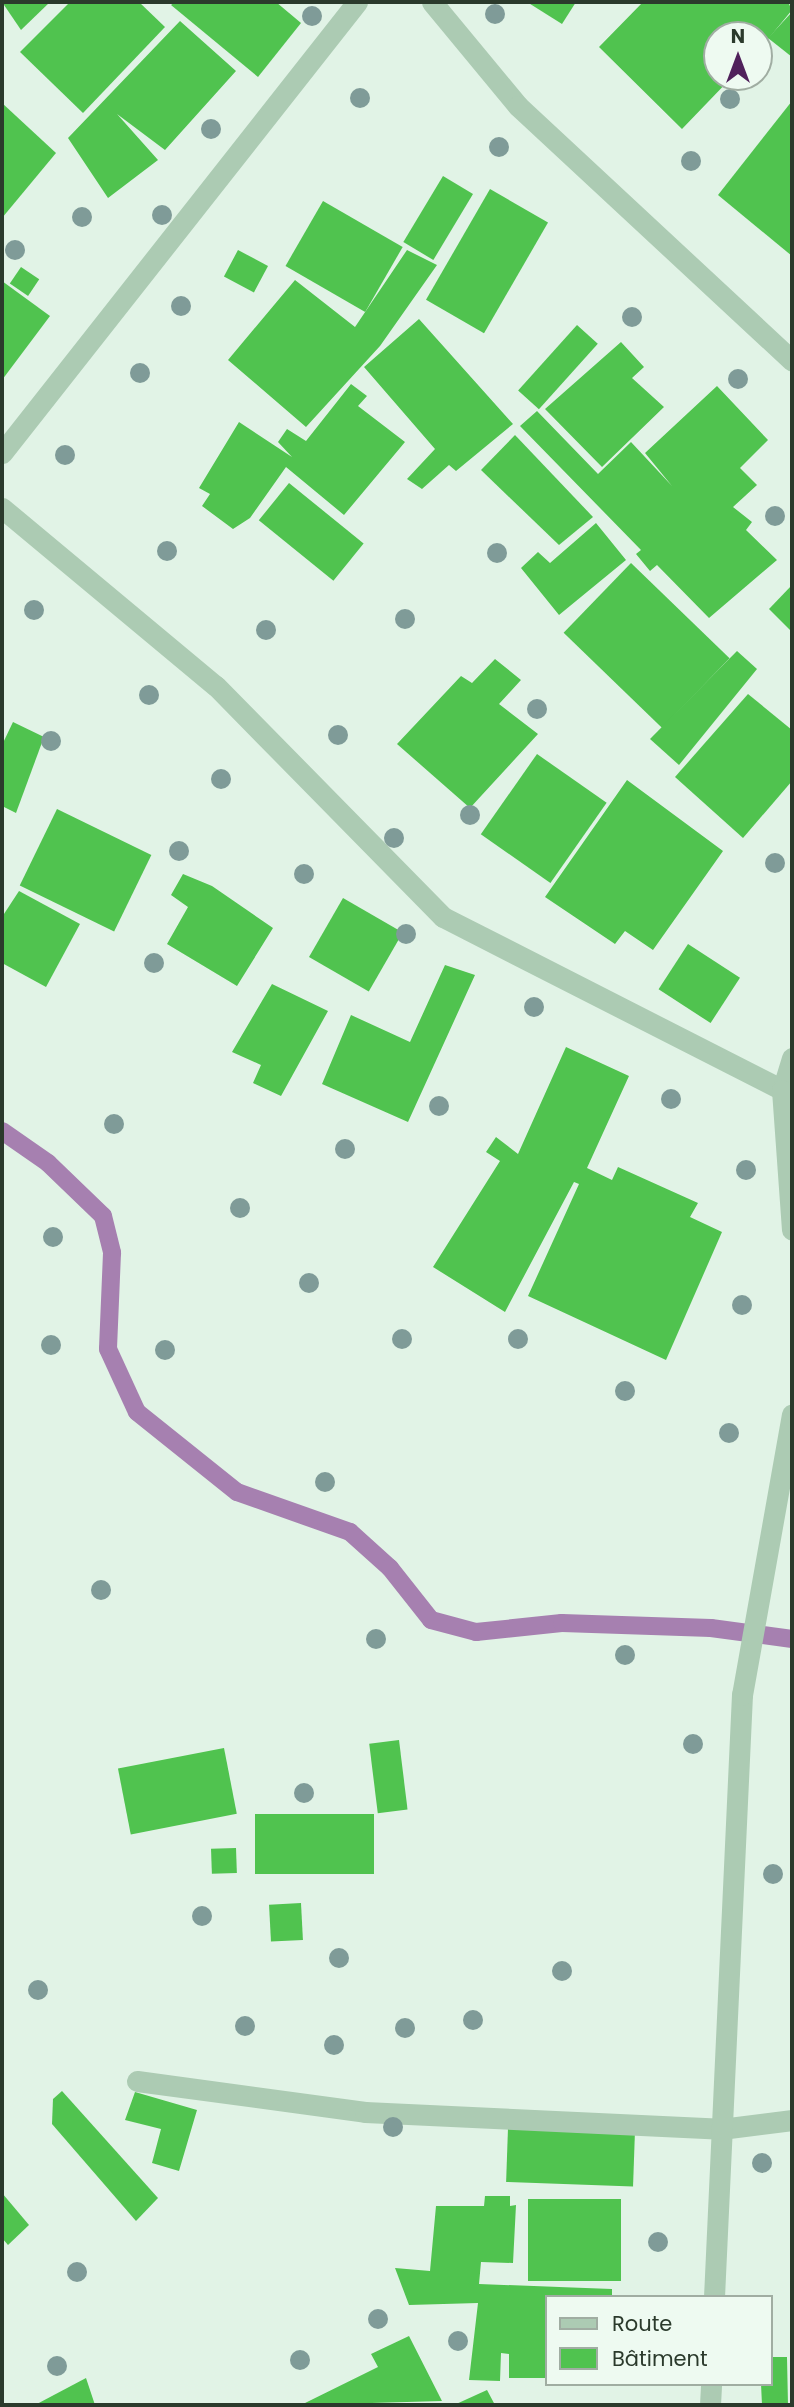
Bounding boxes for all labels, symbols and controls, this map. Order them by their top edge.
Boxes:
north arrow [703,21,773,91]
text: N [731,23,745,50]
legend [546,2295,773,2386]
text: Route [612,2309,672,2338]
text: Bâtiment [612,2344,708,2373]

